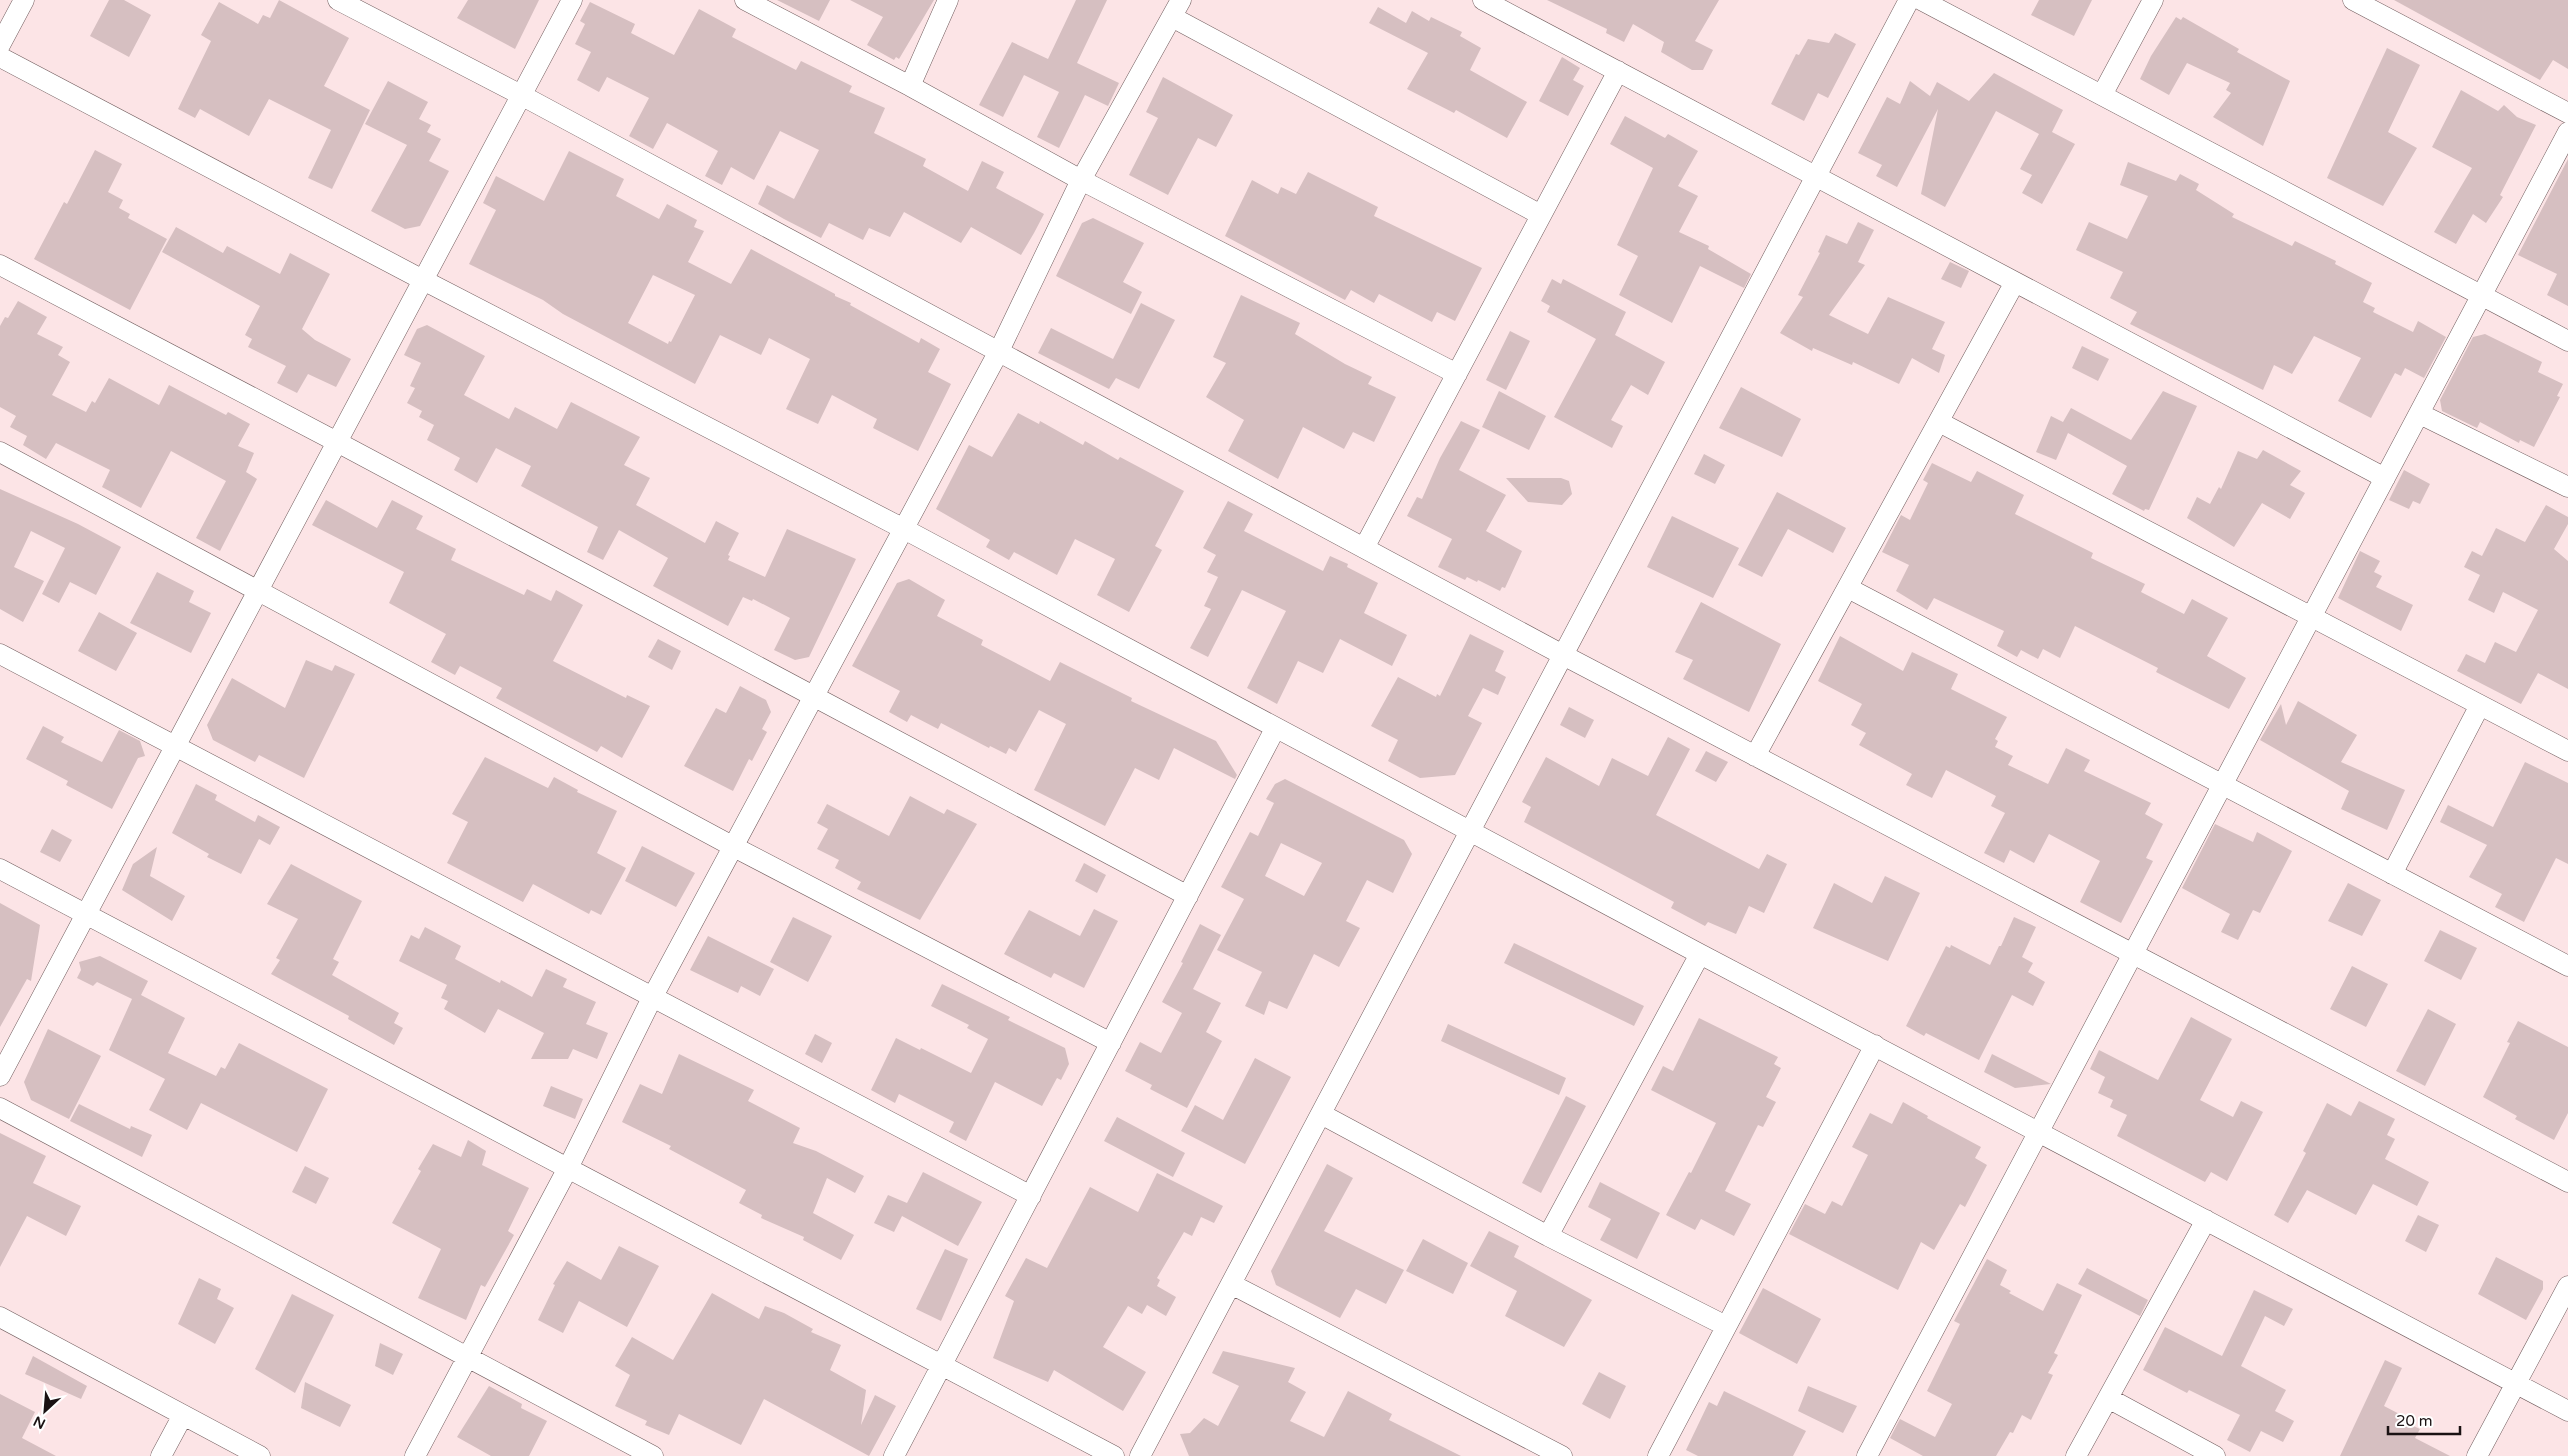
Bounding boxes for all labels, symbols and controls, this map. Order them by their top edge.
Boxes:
north arrow [20,1386,70,1436]
scale bar [2388,1404,2460,1436]
text: N [31,1412,48,1432]
text: 20 m [2396,1412,2433,1430]

